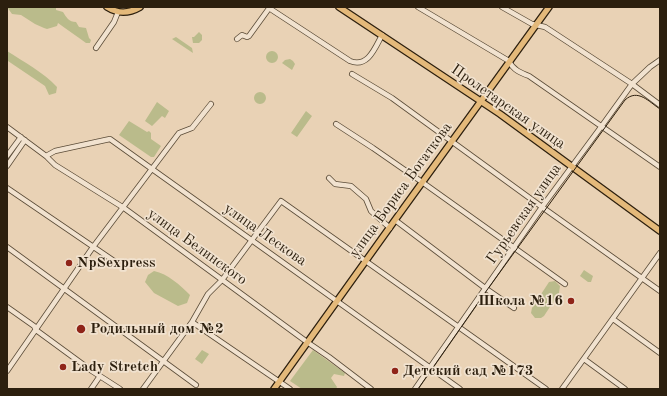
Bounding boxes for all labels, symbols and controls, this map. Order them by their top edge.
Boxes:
street label: Пролетарская улица [447,61,569,153]
street label: улица Бориса Богаткова [346,119,456,261]
street label: Гурьевская улица [483,160,565,268]
street label: улица Лескова [220,200,310,270]
street label: улица Белинского [144,205,250,289]
place label: NpSexpress [77,254,155,272]
marker: NpSexpress [64,258,74,268]
place label: Школа №16 [478,292,563,310]
marker: Школа №16 [566,296,576,306]
place label: Родильный дом №2 [90,320,224,338]
marker: Родильный дом №2 [75,323,87,335]
place label: Lady Stretch [71,358,158,376]
marker: Lady Stretch [58,362,68,372]
place label: Детский сад №173 [403,362,533,380]
marker: Детский сад №173 [390,366,400,376]

